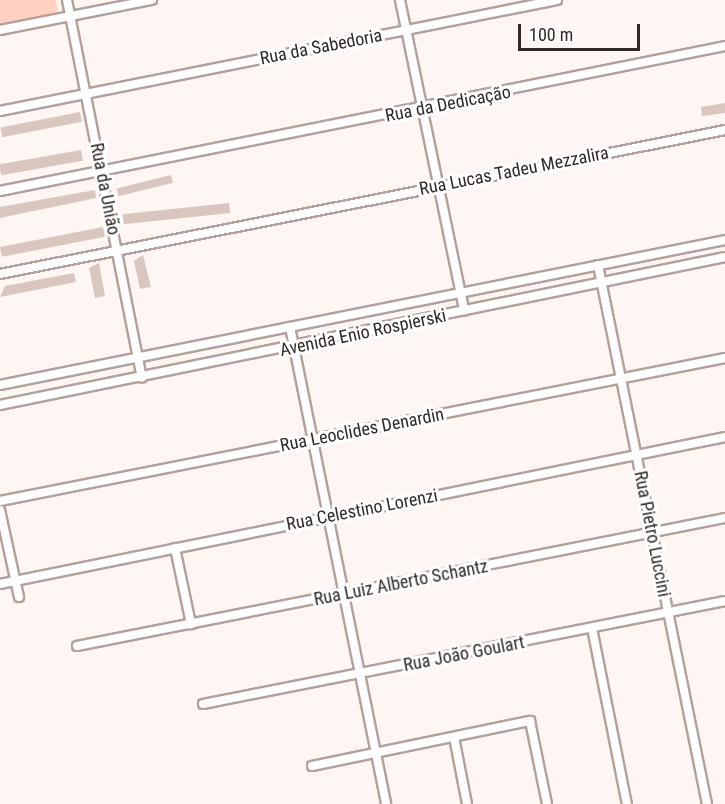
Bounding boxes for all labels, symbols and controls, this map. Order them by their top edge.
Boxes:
scale bar [521,12,642,50]
text: 100 m [529,24,573,45]
street label: Rua da Sabedoria [258,25,384,69]
street label: Rua da Dedicação [383,81,513,127]
street label: Rua da União [85,141,125,237]
street label: Rua Lucas Tadeu Mezzalira [417,142,611,200]
street label: Avenida Enio Rospierski [278,305,448,361]
street label: Rua Leoclides Denardin [278,404,446,456]
street label: Rua Pietro Luccini [629,469,675,599]
street label: Rua Celestino Lorenzi [284,485,440,535]
street label: Rua Luiz Alberto Schantz [312,556,490,610]
street label: Rua João Goulart [402,632,526,676]

